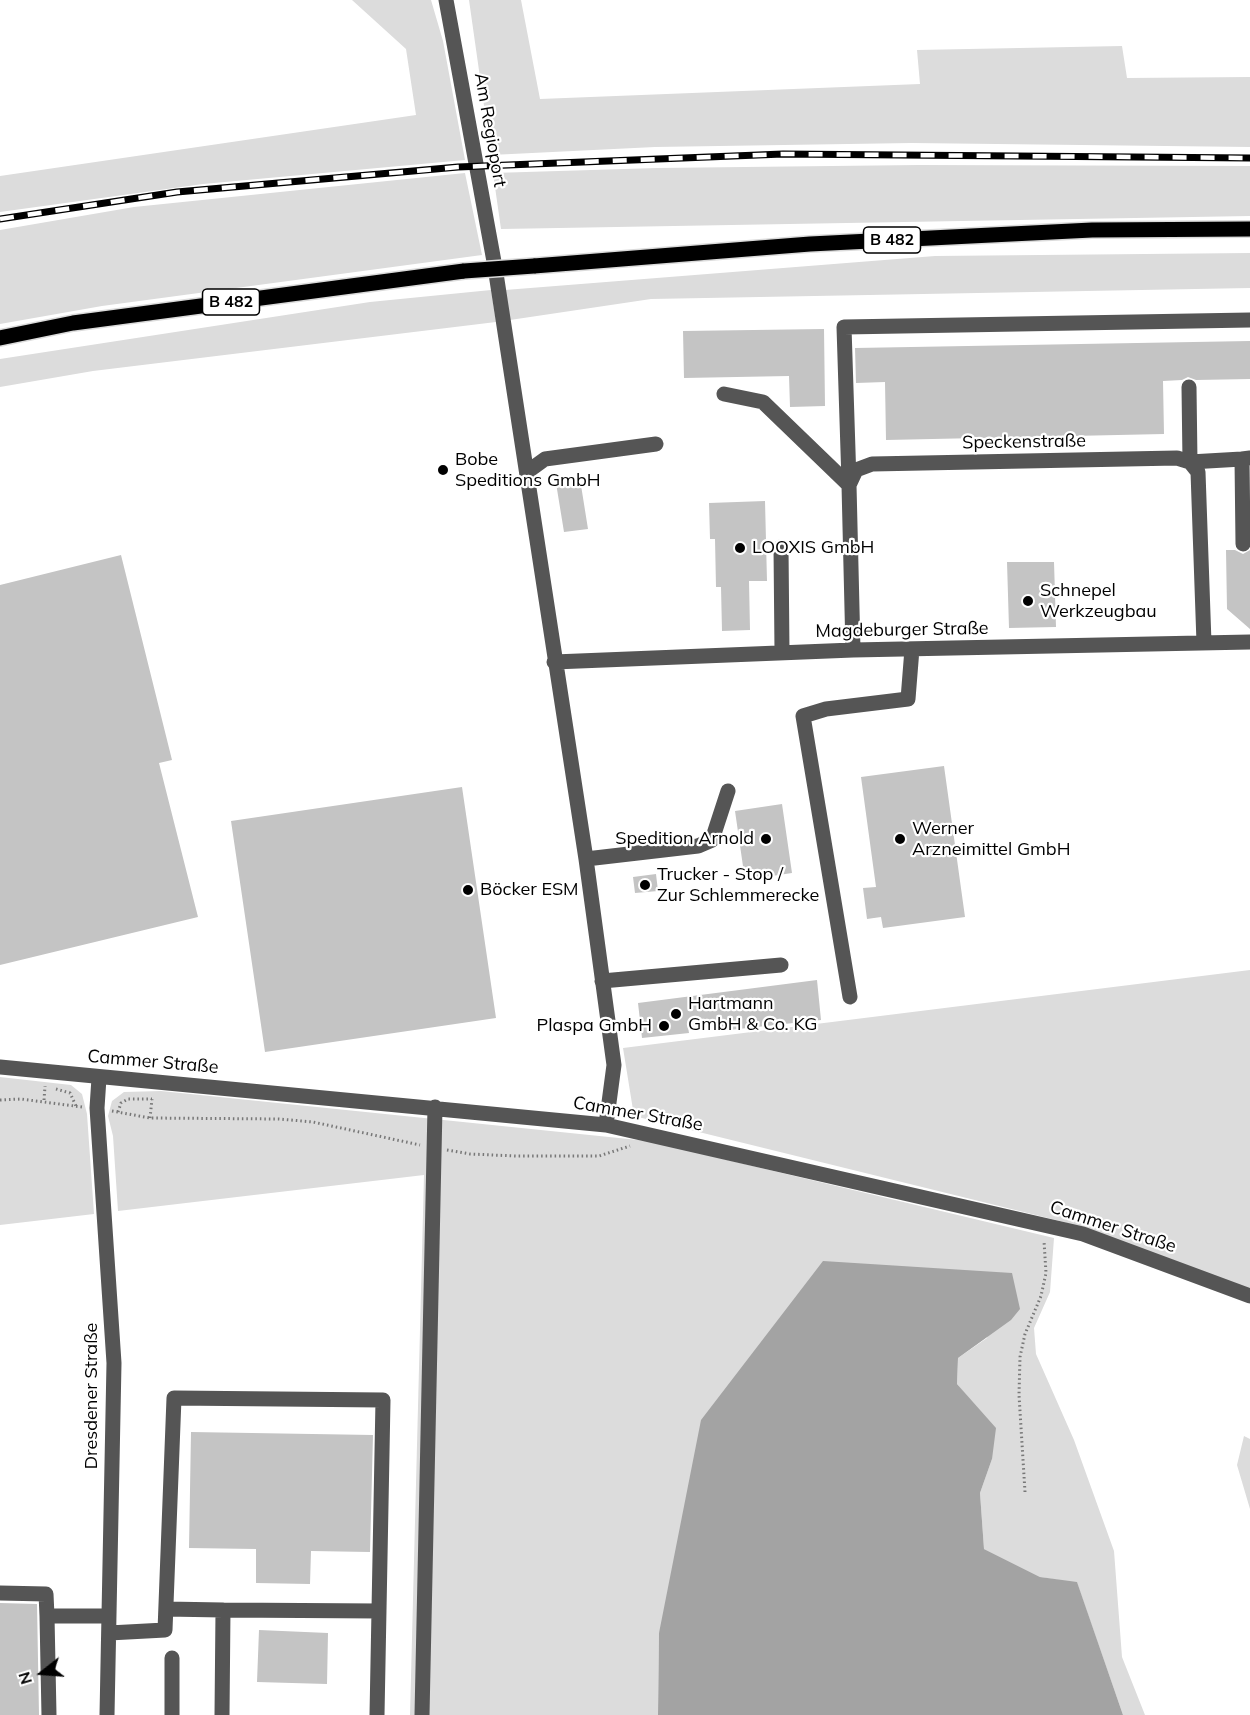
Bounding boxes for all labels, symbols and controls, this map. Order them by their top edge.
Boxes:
street label: Am Regioport [469,71,511,189]
road number: B 482 [864,227,920,253]
road number: B 482 [202,289,260,315]
street label: Speckenstraße [962,430,1086,454]
place label: Bobe Speditions GmbH [455,449,600,492]
marker: Bobe Speditions GmbH [436,463,450,477]
place label: LOOXIS GmbH [752,537,874,559]
marker: LOOXIS GmbH [733,541,747,555]
place label: Schnepel Werkzeugbau [1040,580,1157,622]
marker: Schnepel Werkzeugbau [1021,594,1035,608]
street label: Magdeburger Straße [815,618,989,642]
place label: Werner Arzneimittel GmbH [912,818,1070,860]
place label: Spedition Arnold [615,828,754,850]
marker: Spedition Arnold [759,832,773,846]
marker: Werner Arzneimittel GmbH [893,832,907,846]
place label: Trucker - Stop / Zur Schlemmerecke [657,864,819,906]
marker: Trucker - Stop / Zur Schlemmerecke [638,878,652,892]
place label: Böcker ESM [480,879,579,901]
marker: Böcker ESM [461,883,475,897]
place label: Hartmann GmbH & Co. KG [688,993,817,1036]
marker: Hartmann GmbH & Co. KG [669,1007,683,1021]
place label: Plaspa GmbH [536,1015,652,1037]
marker: Plaspa GmbH [657,1019,671,1033]
street label: Cammer Straße [87,1046,219,1078]
street label: Cammer Straße [571,1092,705,1136]
street label: Cammer Straße [1047,1196,1179,1258]
street label: Dresdener Straße [81,1323,103,1469]
north arrow [12,1643,72,1703]
text: N [13,1670,36,1687]

